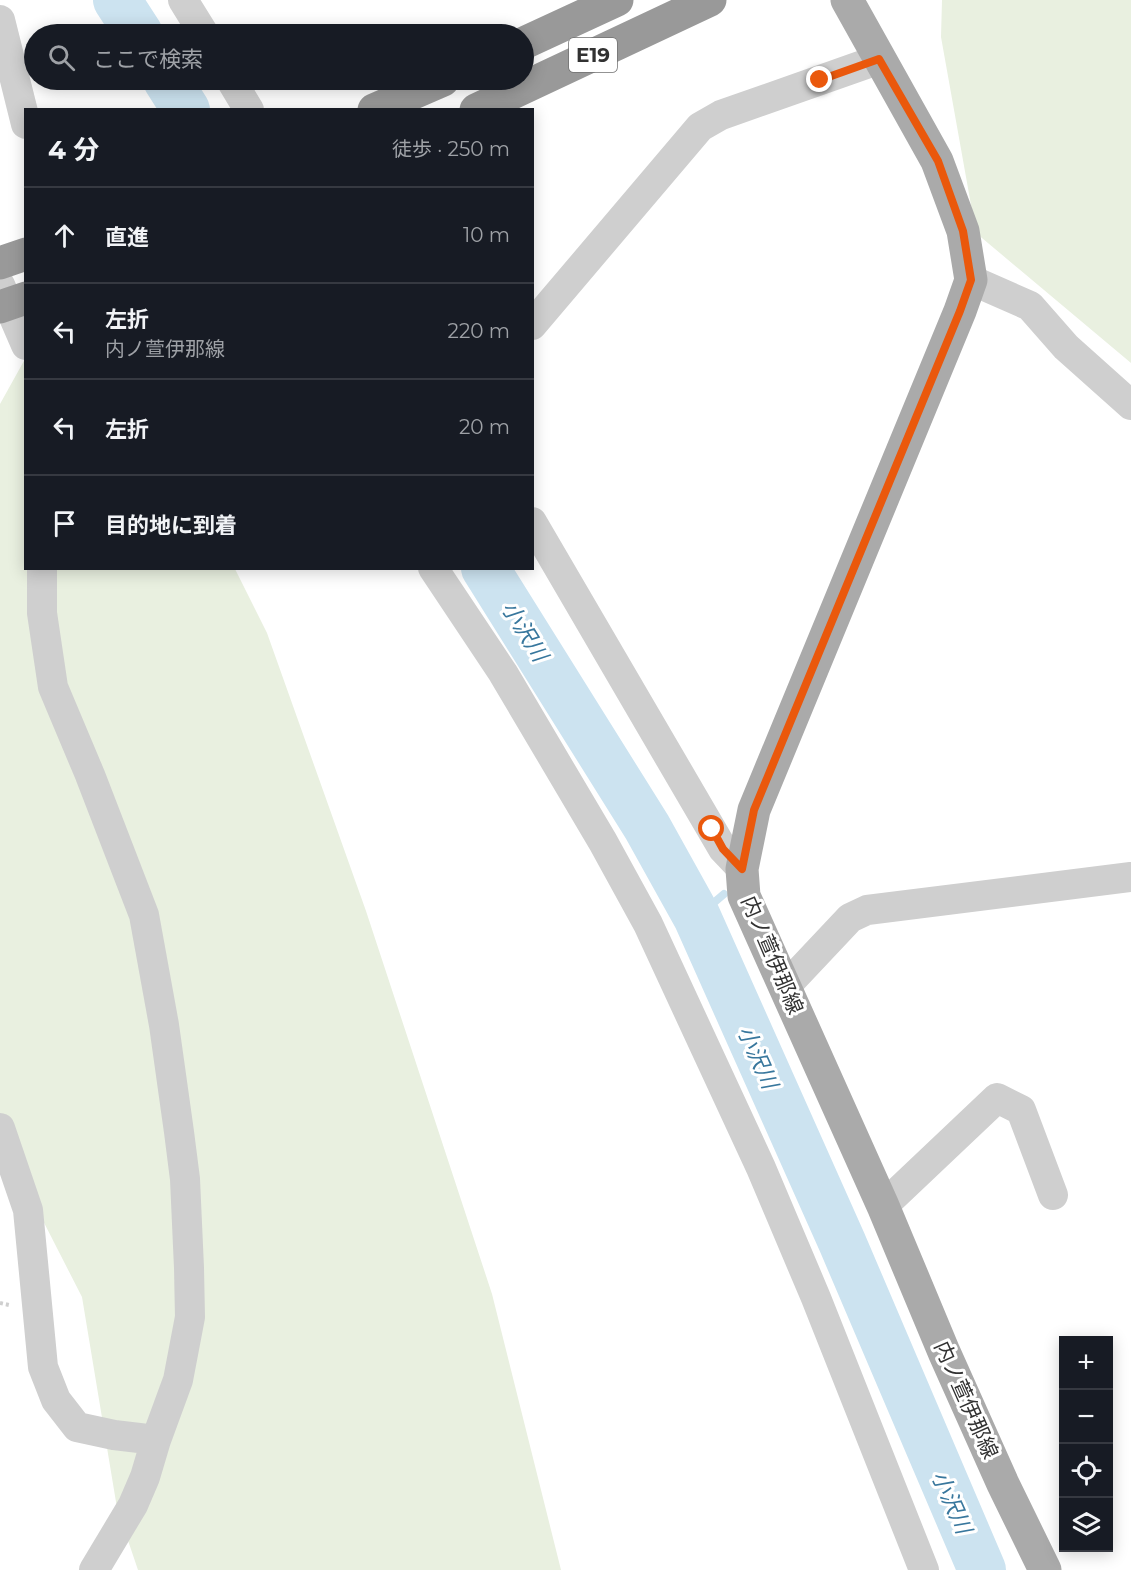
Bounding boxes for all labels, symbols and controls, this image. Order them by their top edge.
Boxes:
search box [24,24,534,90]
road number: E19 [569,38,617,72]
icon: search [45,41,78,74]
text: ここで検索 [93,46,203,73]
route end [806,66,832,92]
text: 4 分 [48,134,99,166]
text: 徒歩 · 250 m [392,137,510,161]
icon: ahead [48,219,81,252]
text: 10 m [463,223,510,247]
text: 直進 [105,224,149,251]
text: 左折 [105,306,149,333]
icon: left [48,315,81,348]
text: 220 m [448,319,510,343]
text: 内ノ萱伊那線 [105,337,225,361]
icon: left [48,411,81,444]
text: 20 m [459,415,510,439]
text: 左折 [105,416,149,443]
icon: arrive [48,507,81,540]
text: 目的地に到着 [105,512,237,539]
water label: 小沢川 [496,596,555,668]
route start [698,815,724,841]
street label: 内ノ萱伊那線 [736,892,809,1018]
water label: 小沢川 [732,1022,784,1095]
map controls [1059,1336,1113,1552]
button: + [1059,1336,1113,1390]
street label: 内ノ萱伊那線 [929,1337,1004,1462]
button: − [1059,1390,1113,1444]
button: locate [1059,1444,1113,1498]
water label: 小沢川 [926,1467,978,1540]
button: layers [1059,1498,1113,1552]

